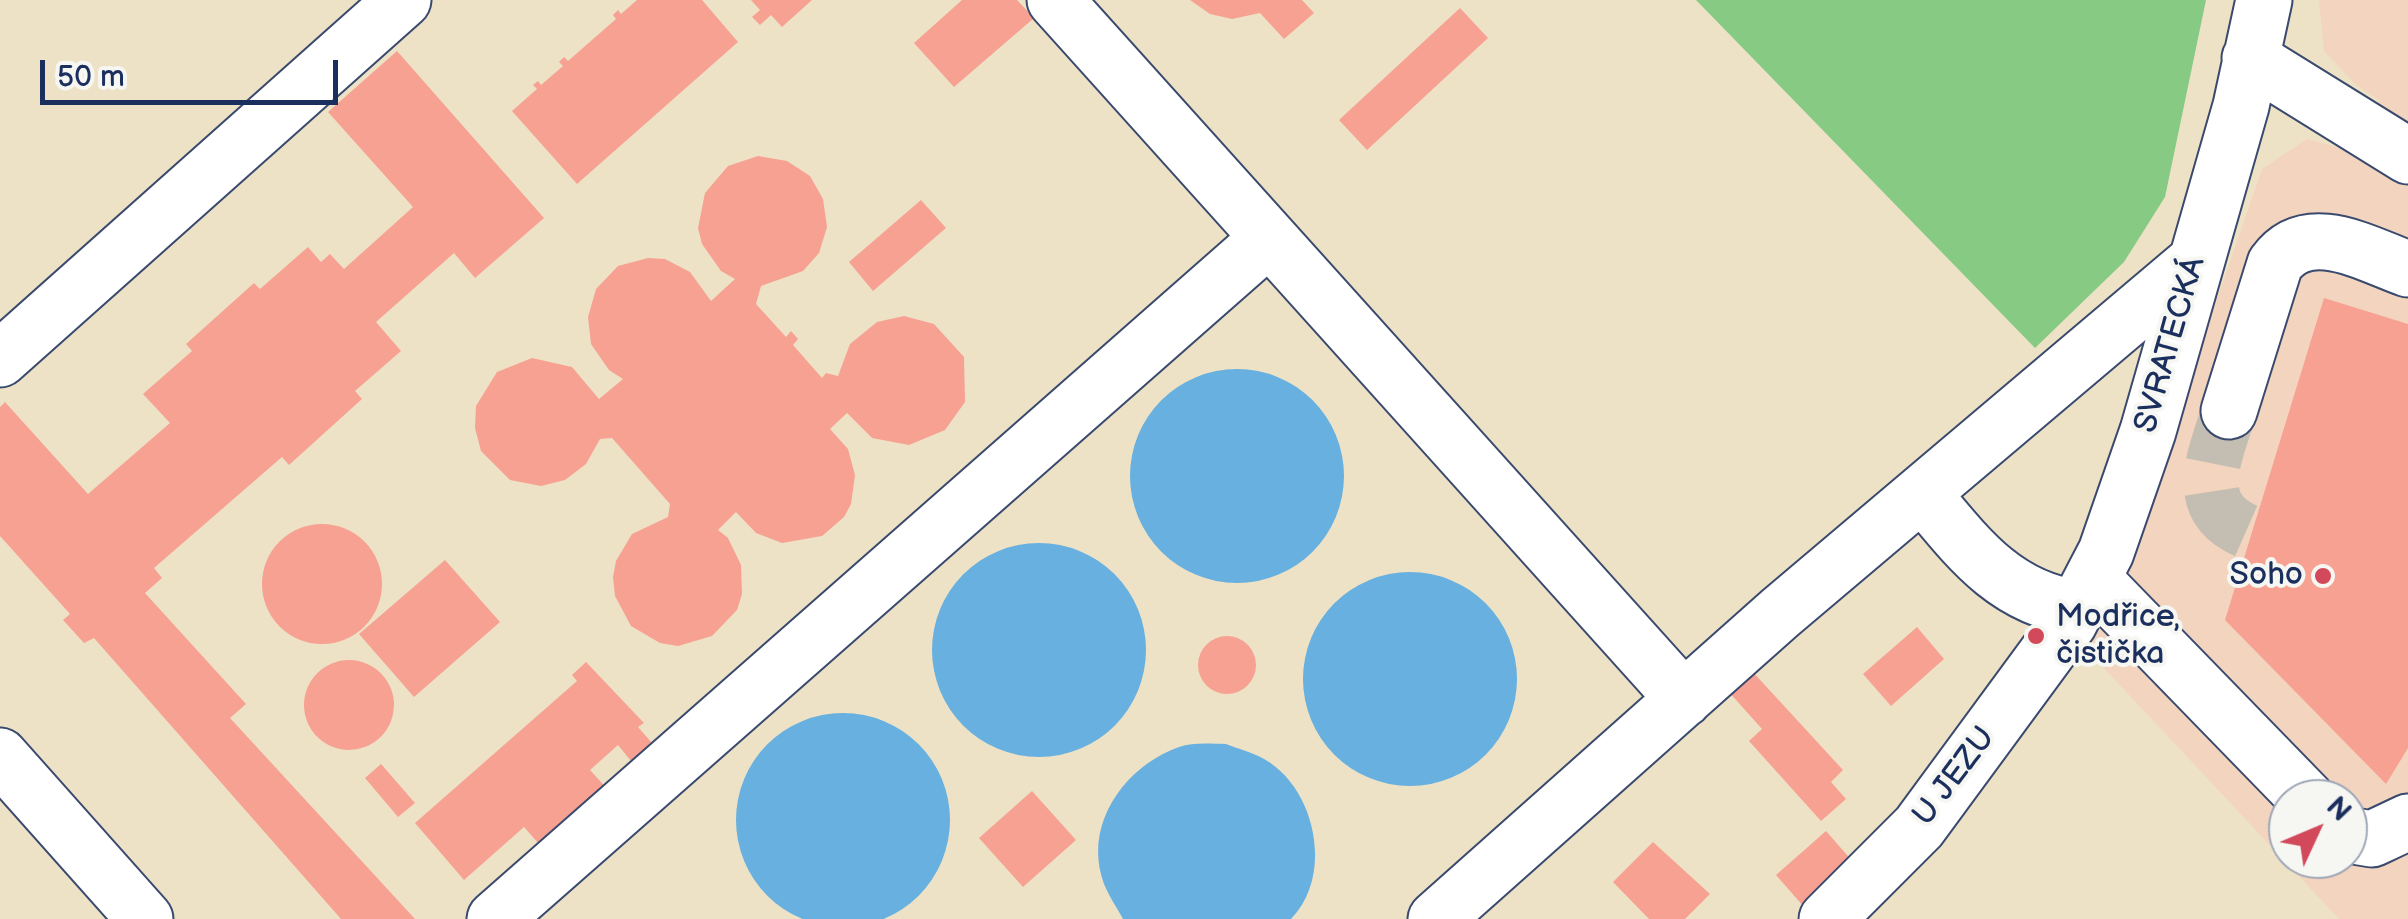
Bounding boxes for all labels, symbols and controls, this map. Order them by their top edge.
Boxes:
scale bar [45,40,342,102]
text: 50 m [57,59,125,95]
street label: SVRATECKÁ [2128,253,2214,437]
place label: Soho [2230,557,2303,595]
marker: Soho [2312,565,2334,587]
place label: Modřice, čistička [2056,599,2180,674]
marker: Modřice, čistička [2025,625,2047,647]
street label: U JEZU [1906,720,2004,834]
north arrow [2268,779,2368,879]
text: N [2319,790,2358,828]

